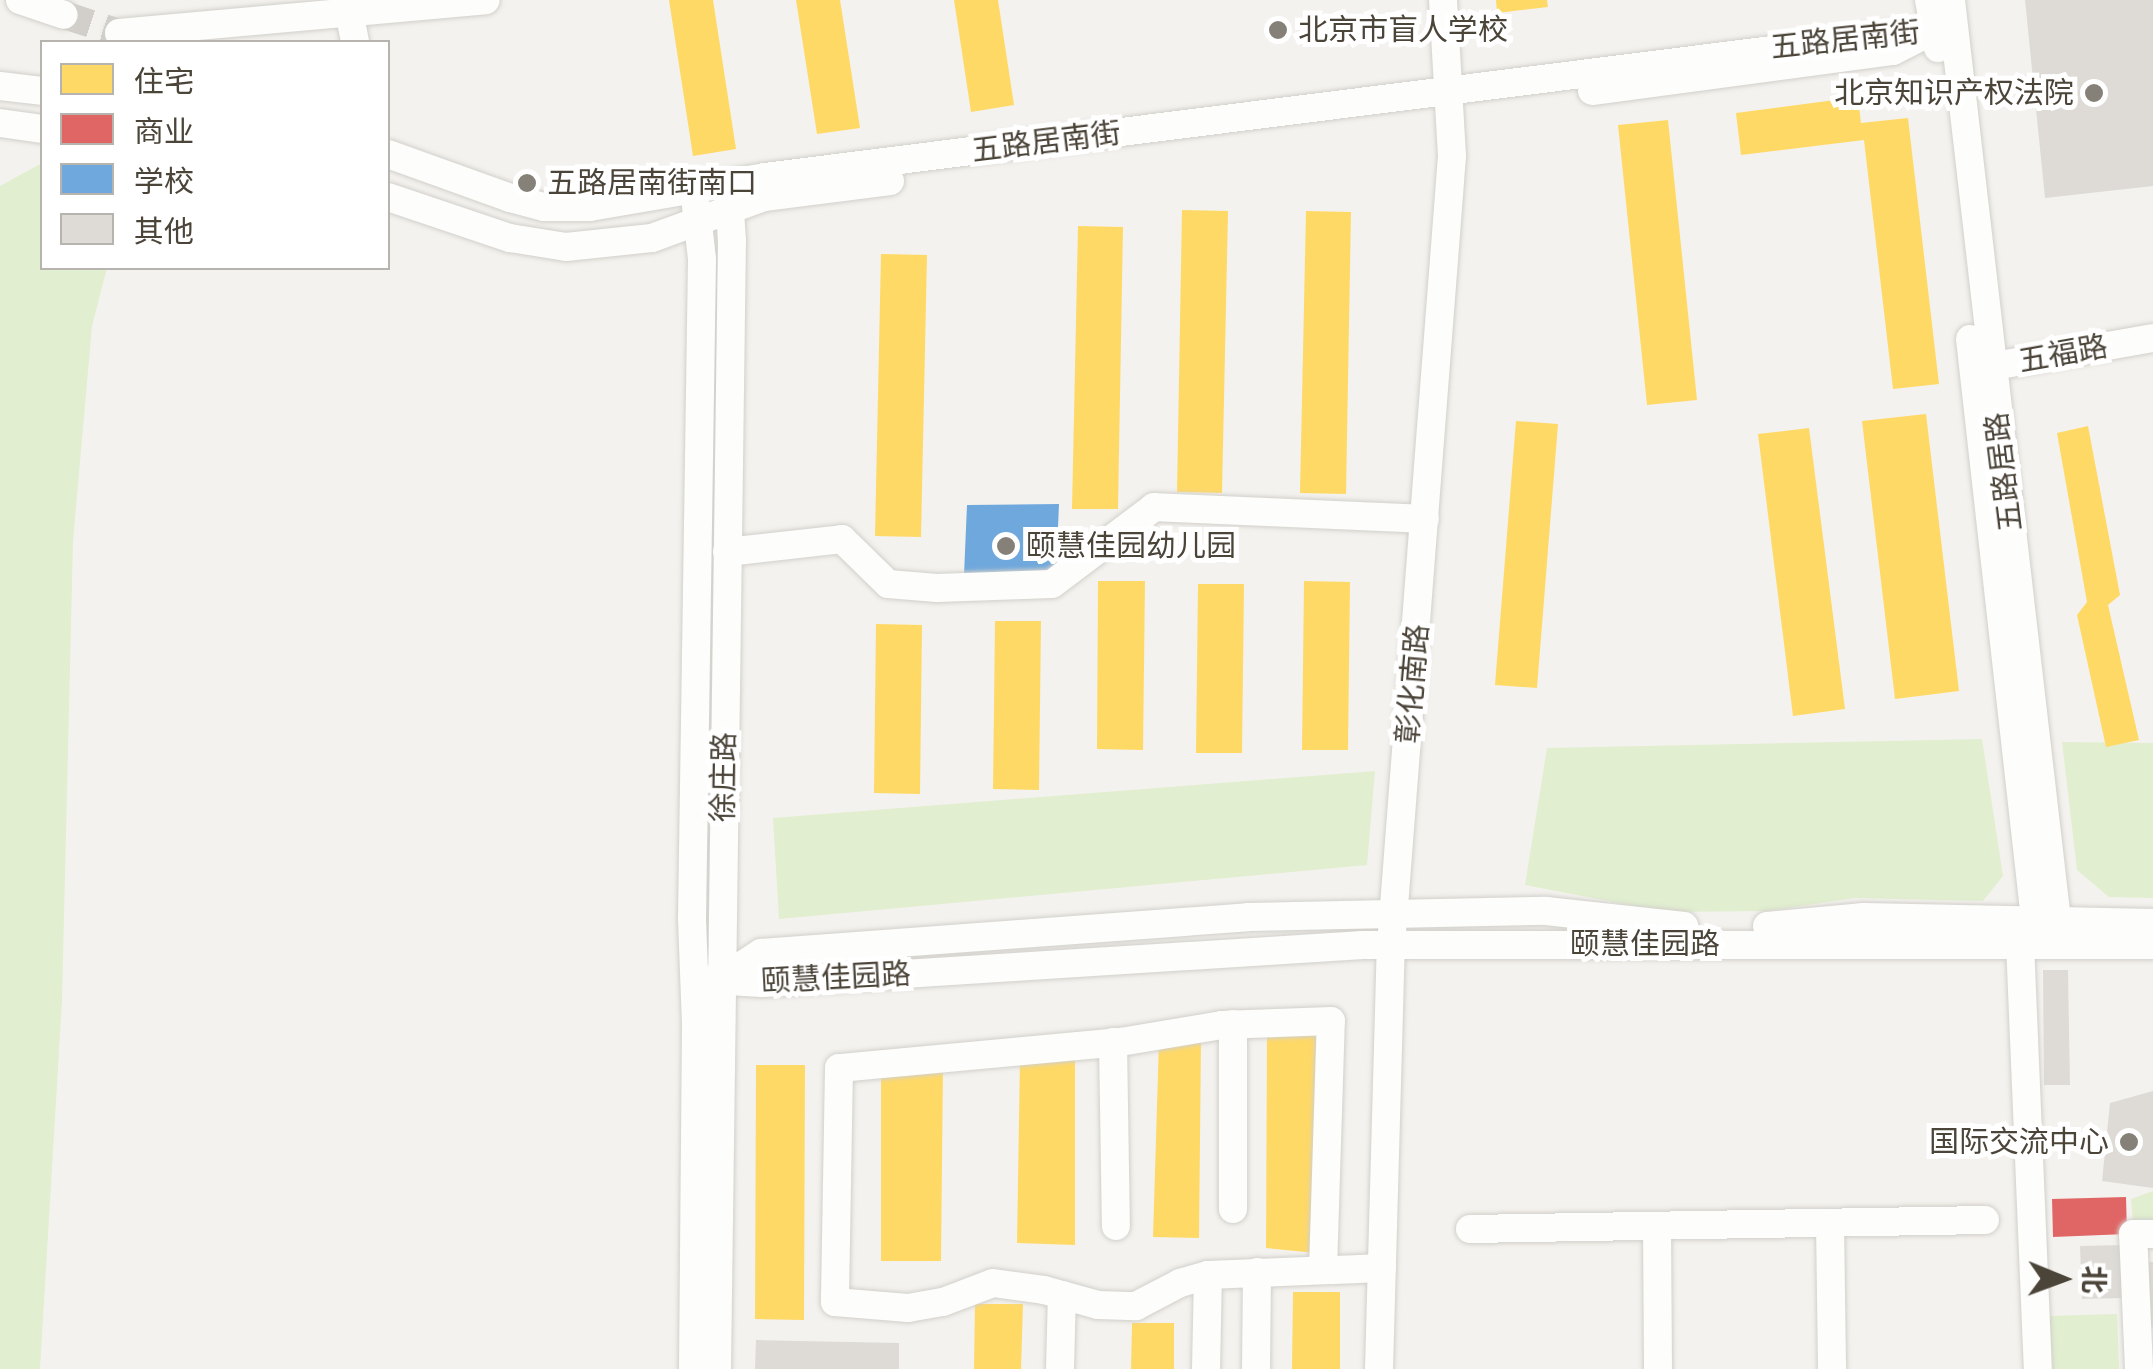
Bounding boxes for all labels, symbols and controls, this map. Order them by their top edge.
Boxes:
place label: 北京市盲人学校 [1298,12,1508,48]
street label: 五路居南街 [1769,14,1921,66]
marker: 北京市盲人学校 [1267,19,1289,41]
legend [40,40,390,270]
text: 住宅 [134,64,194,100]
place label: 北京知识产权法院 [1834,75,2074,111]
marker: 北京知识产权法院 [2083,82,2105,104]
text: 商业 [134,114,194,150]
street label: 五路居南街 [969,115,1123,169]
text: 学校 [134,164,194,200]
place label: 五路居南街南口 [547,165,757,201]
marker: 五路居南街南口 [516,172,538,194]
text: 其他 [134,214,194,250]
street label: 五福路 [2016,328,2110,380]
street label: 五路居路 [1979,410,2029,534]
place label: 颐慧佳园幼儿园 [1026,528,1236,564]
marker: 颐慧佳园幼儿园 [995,535,1017,557]
street label: 彰化南路 [1390,623,1436,745]
street label: 徐庄路 [705,732,743,822]
street label: 颐慧佳园路 [1570,926,1720,962]
street label: 颐慧佳园路 [760,956,912,1000]
place label: 国际交流中心 [1929,1124,2109,1160]
marker: 国际交流中心 [2118,1131,2140,1153]
north arrow [2013,1229,2113,1329]
text: 北 [2077,1265,2110,1294]

